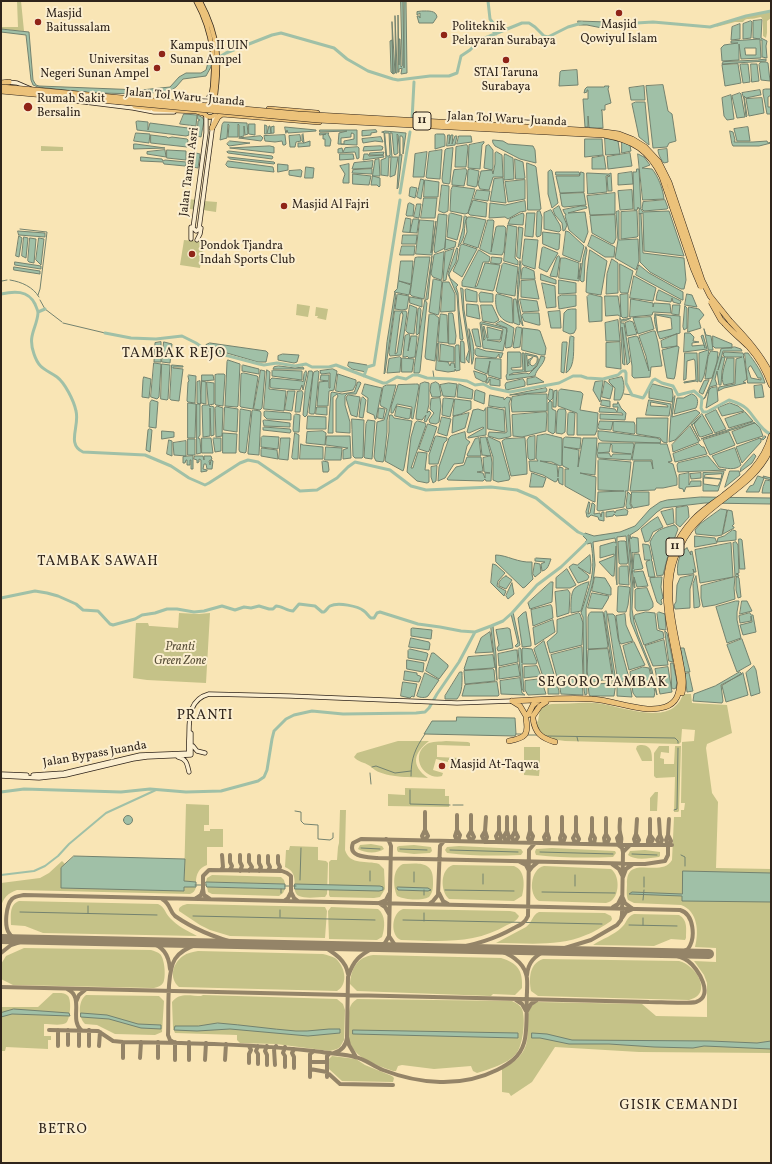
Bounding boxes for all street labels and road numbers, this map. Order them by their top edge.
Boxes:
street label: Jalan Tol Waru–Juanda [125,86,245,110]
street label: Jalan Tol Waru–Juanda [447,110,567,130]
road number: 11 [413,112,431,130]
street label: Jalan Taman Asri [177,127,203,217]
road number: 11 [666,538,684,556]
street label: Jalan Bypass Juanda [42,739,148,771]

